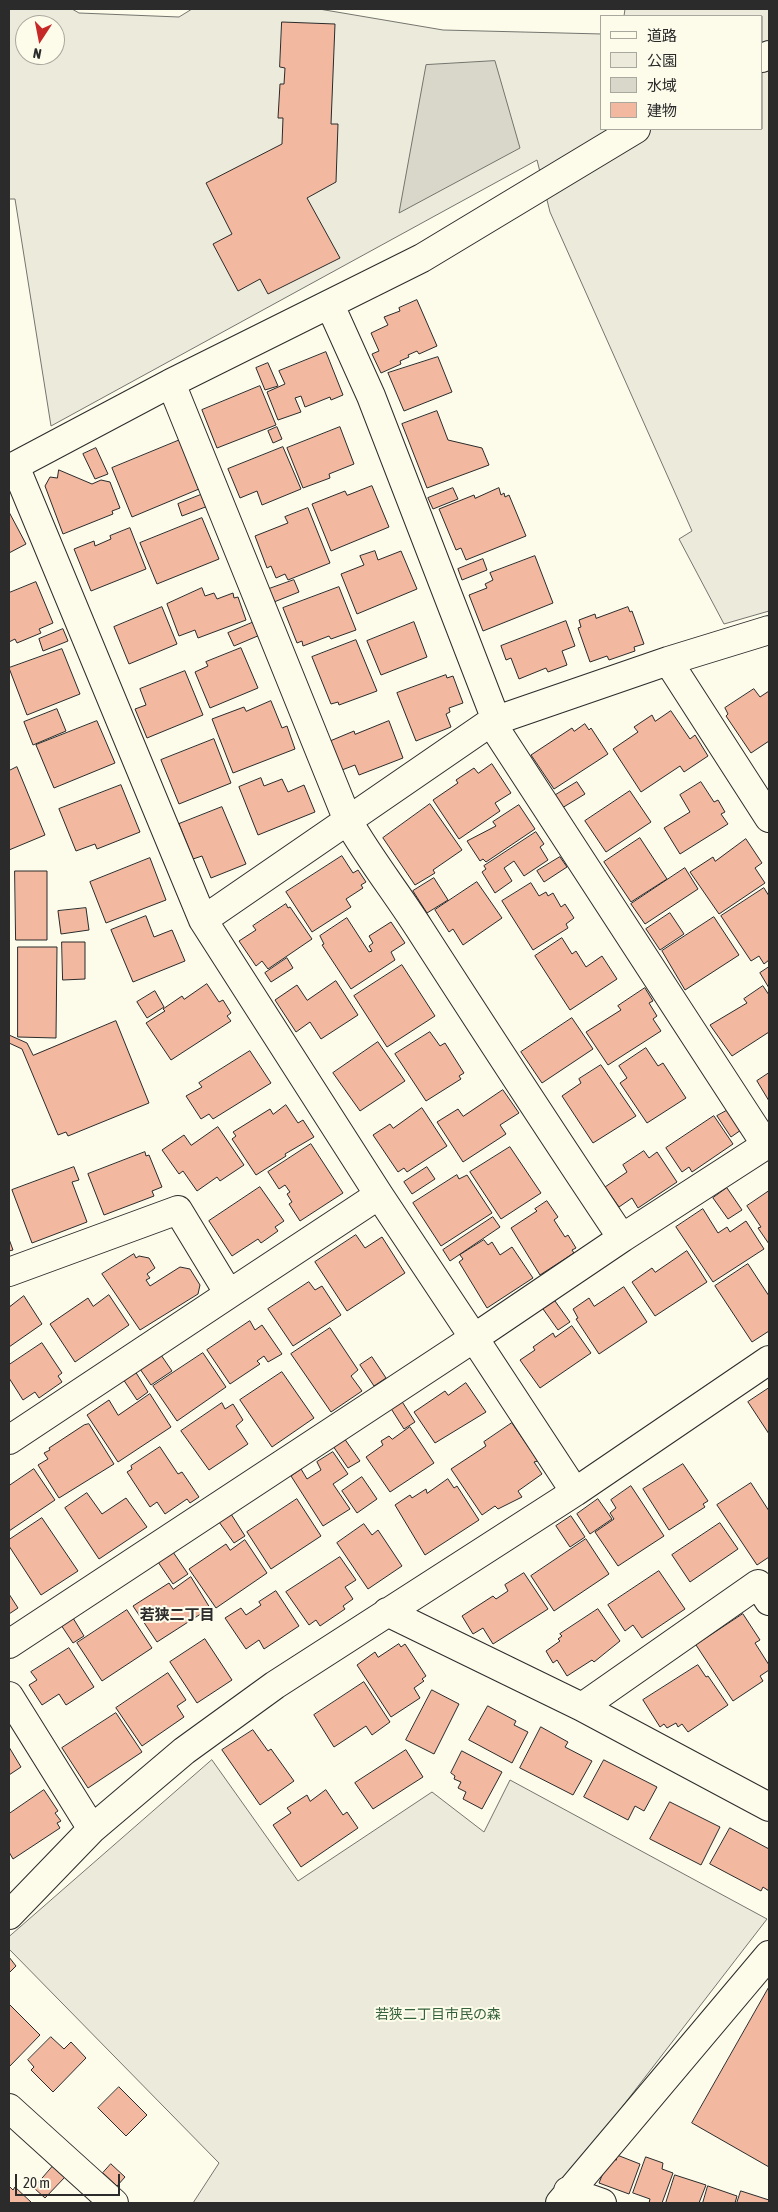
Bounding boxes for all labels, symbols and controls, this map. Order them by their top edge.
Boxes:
north arrow [15,15,65,65]
legend [600,15,763,130]
text: 道路 [647,27,677,44]
text: N [32,45,43,62]
text: 公園 [647,52,677,69]
text: 水域 [647,77,677,94]
text: 建物 [647,102,677,119]
district label: 若狭二丁目 [140,1606,214,1624]
park label: 若狭二丁目市民の森 [375,2007,501,2023]
scale bar [18,2164,122,2196]
text: 20 m [23,2174,50,2191]

